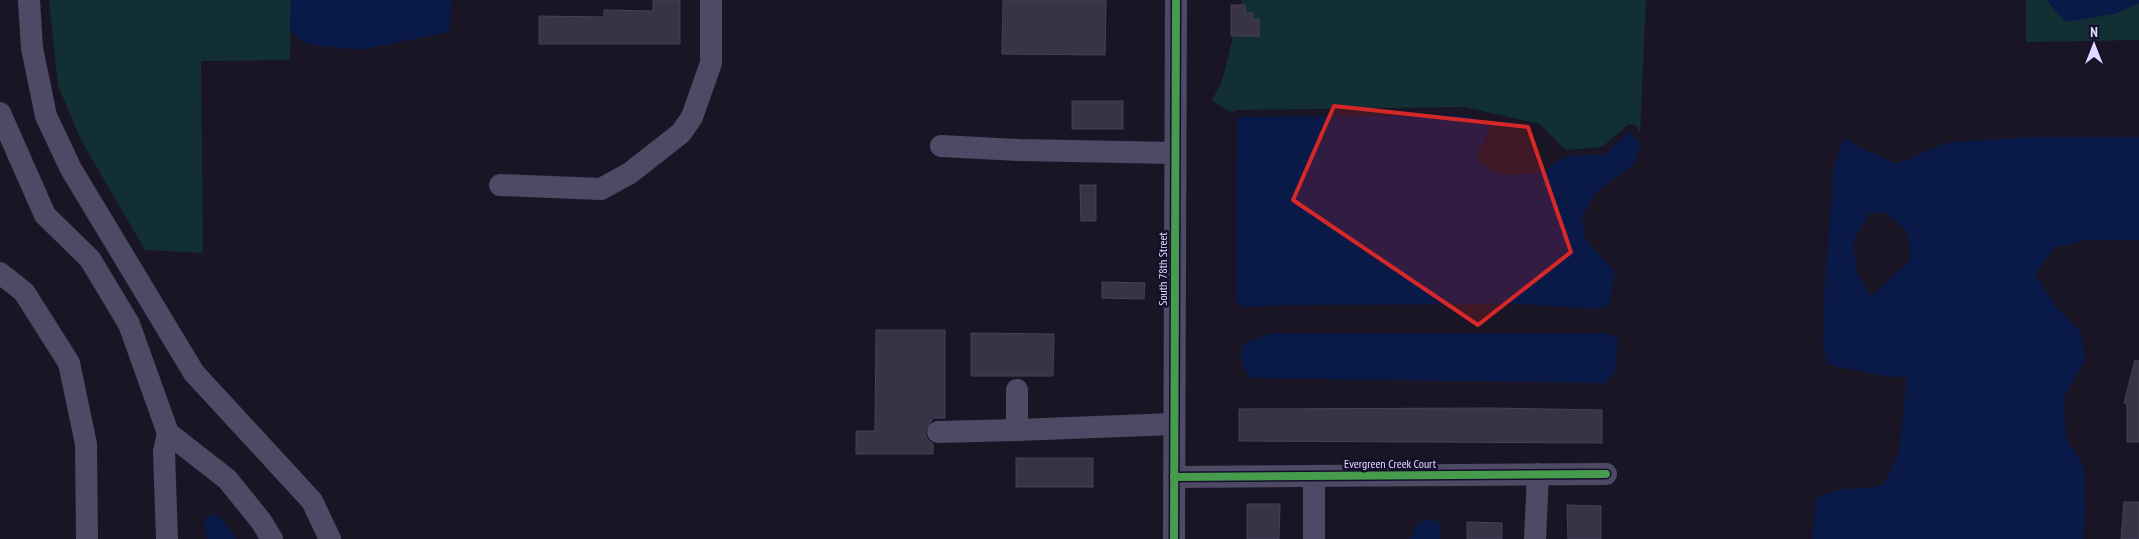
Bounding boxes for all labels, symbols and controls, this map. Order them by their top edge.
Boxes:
north arrow [2069,20,2119,70]
text: N [2090,23,2098,41]
street label: South 78th Street [1155,232,1170,306]
street label: Evergreen Creek Court [1344,456,1437,471]

